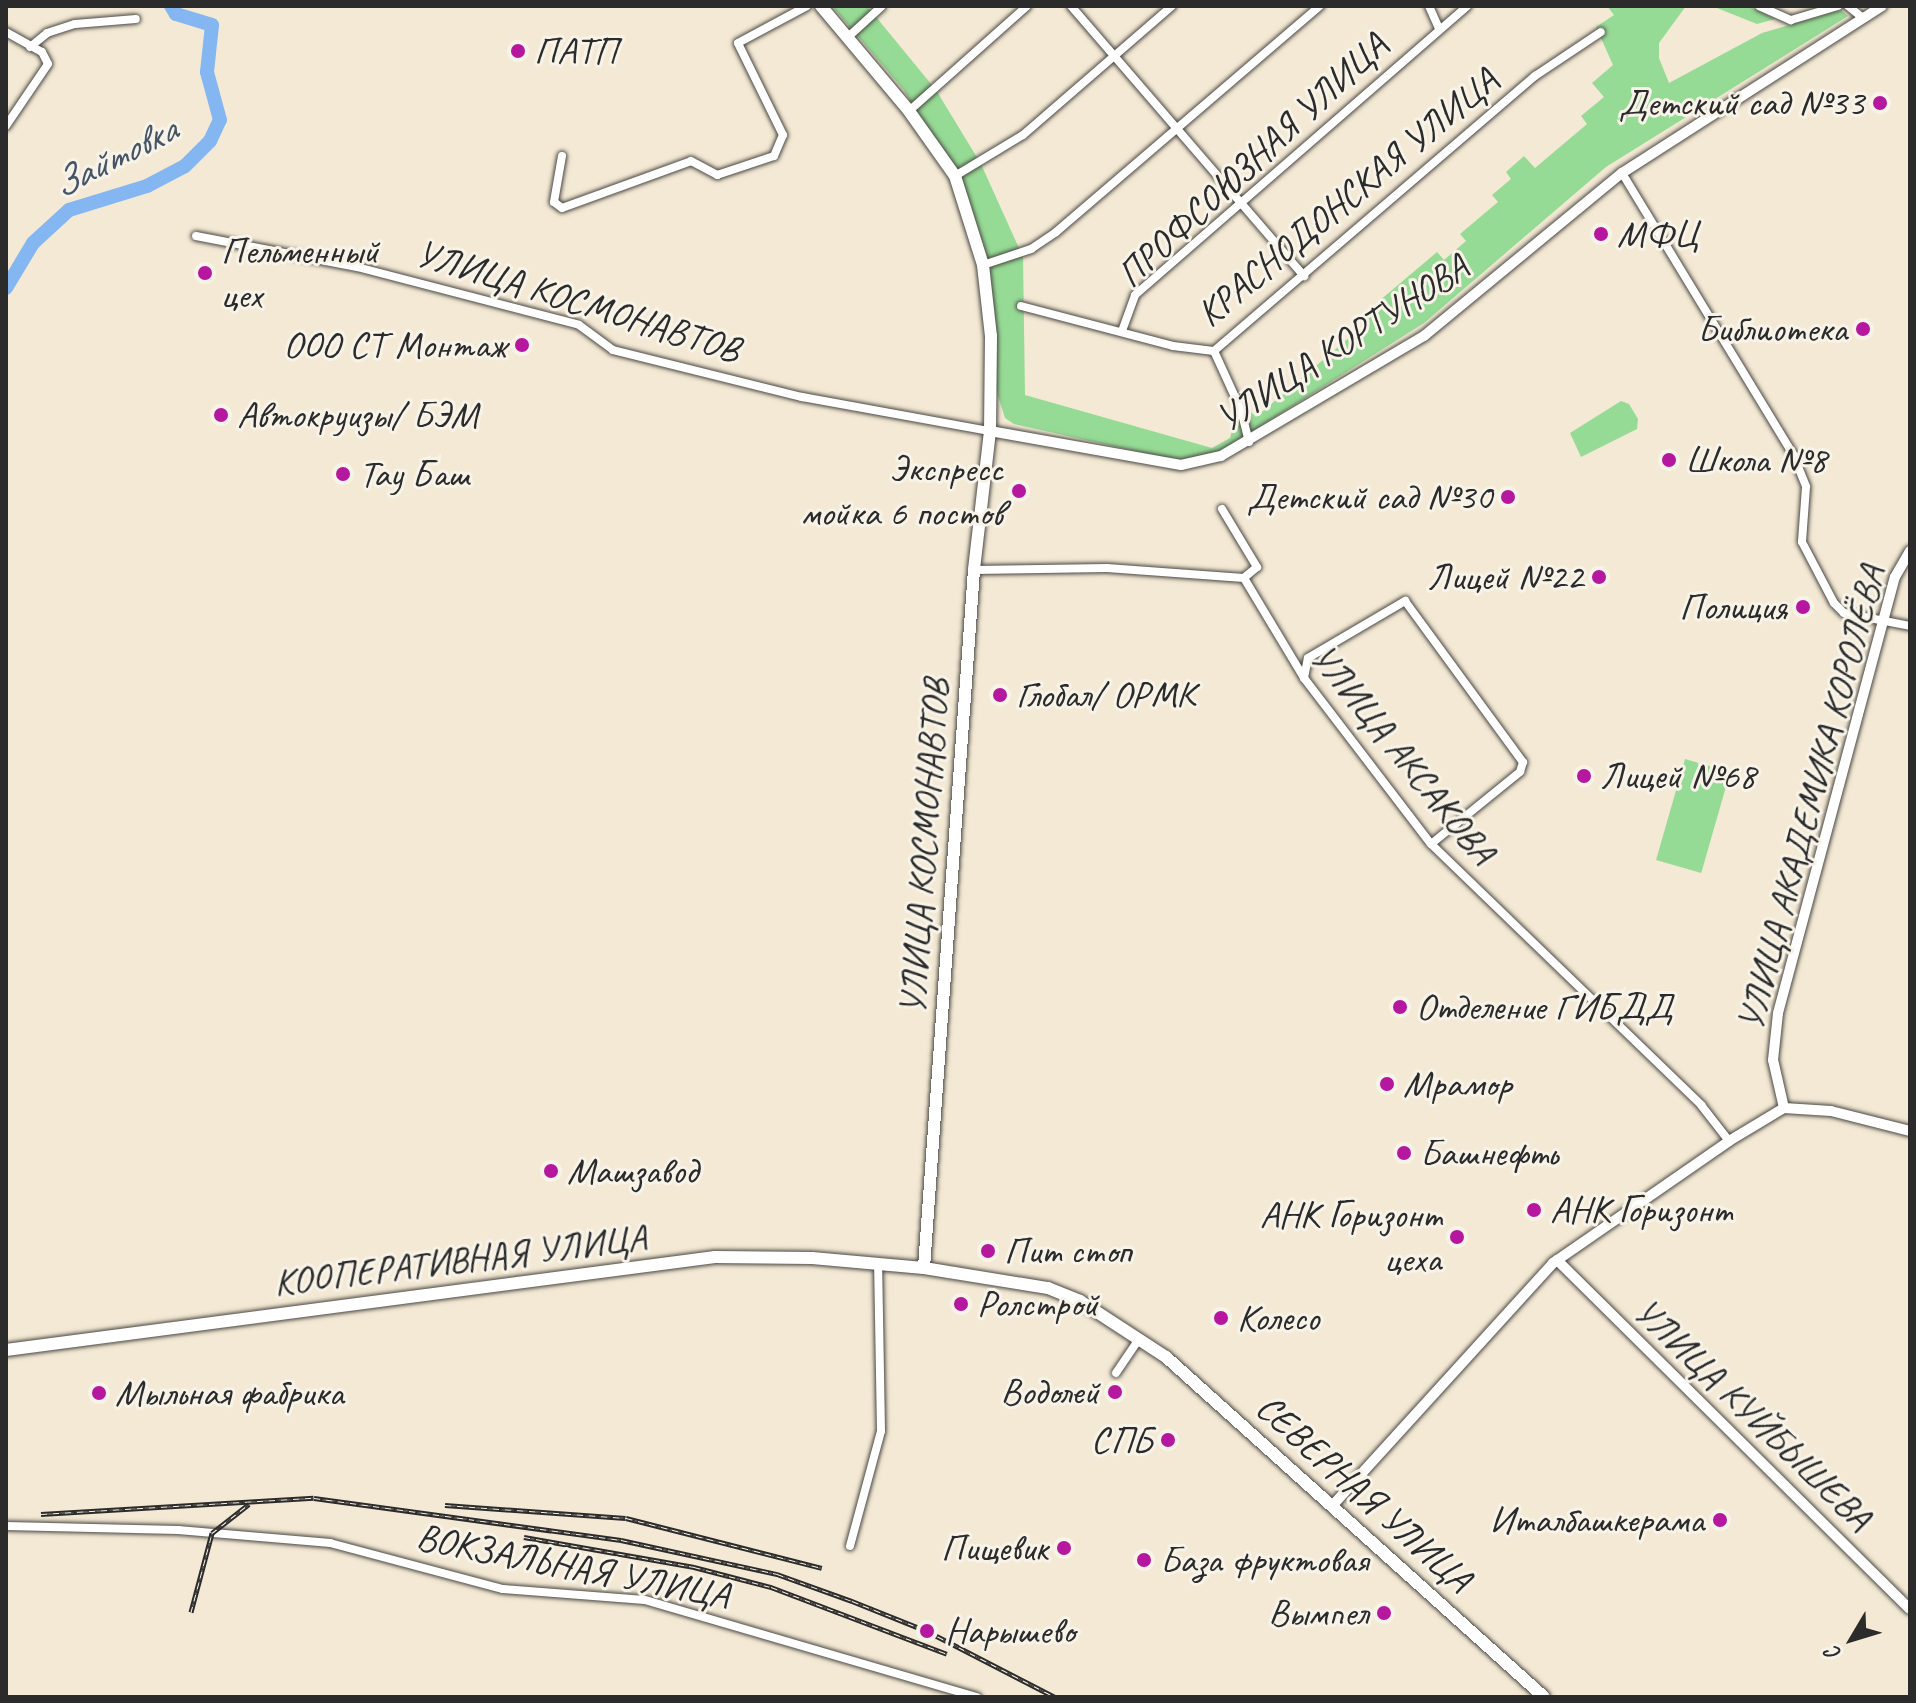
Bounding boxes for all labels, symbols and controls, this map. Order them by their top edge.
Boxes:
street label: ПРОФСОЮЗНАЯ УЛИЦА [1108,24,1396,296]
place label: ПАТП [534,28,616,74]
marker: ПАТП [509,42,527,60]
street label: КРАСНОДОНСКАЯ УЛИЦА [1188,58,1506,336]
place label: Детский сад №33 [1619,80,1864,126]
marker: Детский сад №33 [1871,94,1889,112]
water label: Зайтовка [44,105,184,209]
place label: МФЦ [1617,211,1698,257]
marker: МФЦ [1592,225,1610,243]
place label: Пельменный цех [221,228,379,318]
street label: УЛИЦА КОСМОНАВТОВ [411,230,745,372]
street label: УЛИЦА КОРТУНОВА [1208,245,1476,441]
marker: Пельменный цех [196,264,214,282]
place label: Библиотека [1697,306,1847,352]
marker: Библиотека [1854,320,1872,338]
place label: ООО СТ Монтаж [283,322,506,368]
marker: ООО СТ Монтаж [513,336,531,354]
place label: Автокруизы/ БЭМ [237,392,478,438]
marker: Автокруизы/ БЭМ [212,406,230,424]
place label: Школа №8 [1685,437,1827,483]
place label: Экспресс мойка 6 постов [800,446,1003,536]
place label: Тау Баш [359,451,470,497]
marker: Школа №8 [1660,451,1678,469]
marker: Тау Баш [334,465,352,483]
place label: Детский сад №30 [1247,474,1492,520]
marker: Экспресс мойка 6 постов [1010,482,1028,500]
marker: Детский сад №30 [1499,488,1517,506]
place label: Лицей №22 [1427,554,1583,600]
street label: УЛИЦА АКАДЕМИКА КОРОЛЁВА [1727,561,1895,1035]
marker: Лицей №22 [1590,568,1608,586]
place label: Полиция [1679,584,1787,630]
marker: Полиция [1794,598,1812,616]
street label: УЛИЦА АКСАКОВА [1300,635,1506,873]
place label: Глобал/ ОРМК [1016,672,1195,718]
street label: УЛИЦА КОСМОНАВТОВ [890,678,958,1016]
marker: Глобал/ ОРМК [991,686,1009,704]
place label: Лицей №68 [1600,753,1756,799]
marker: Лицей №68 [1575,767,1593,785]
place label: Отделение ГИБДД [1416,984,1672,1030]
marker: Отделение ГИБДД [1391,998,1409,1016]
place label: Мрамор [1403,1061,1512,1107]
marker: Мрамор [1378,1075,1396,1093]
place label: Башнефть [1420,1130,1558,1176]
marker: Башнефть [1395,1144,1413,1162]
place label: Машзавод [567,1148,698,1194]
marker: Машзавод [542,1162,560,1180]
place label: АНК Горизонт [1550,1187,1730,1233]
place label: АНК Горизонт цеха [1261,1192,1441,1282]
marker: АНК Горизонт [1525,1201,1543,1219]
street label: КООПЕРАТИВНАЯ УЛИЦА [272,1215,648,1305]
place label: Пит стоп [1004,1228,1133,1274]
marker: АНК Горизонт цеха [1448,1228,1466,1246]
marker: Пит стоп [979,1242,997,1260]
place label: Ролстрой [977,1281,1098,1327]
street label: УЛИЦА КУЙБЫШЕВА [1624,1288,1882,1540]
marker: Ролстрой [952,1295,970,1313]
place label: Колесо [1237,1295,1319,1341]
marker: Колесо [1212,1309,1230,1327]
place label: Водолей [1001,1369,1099,1415]
place label: Мыльная фабрика [115,1370,348,1416]
marker: Водолей [1106,1383,1124,1401]
marker: Мыльная фабрика [90,1384,108,1402]
street label: СЕВЕРНАЯ УЛИЦА [1247,1384,1481,1602]
place label: СПБ [1091,1417,1152,1463]
marker: СПБ [1159,1431,1177,1449]
place label: Италбашкерама [1490,1497,1704,1543]
marker: Италбашкерама [1711,1511,1729,1529]
street label: ВОКЗАЛЬНАЯ УЛИЦА [414,1513,732,1619]
place label: Пищевик [941,1525,1048,1571]
place label: База фруктовая [1160,1537,1366,1583]
marker: Пищевик [1055,1539,1073,1557]
marker: База фруктовая [1135,1551,1153,1569]
place label: Вымпел [1268,1590,1368,1636]
north arrow [1812,1599,1892,1679]
marker: Вымпел [1375,1604,1393,1622]
place label: Нарышево [945,1608,1075,1654]
marker: Нарышево [916,1620,938,1642]
text: С [1819,1641,1847,1667]

